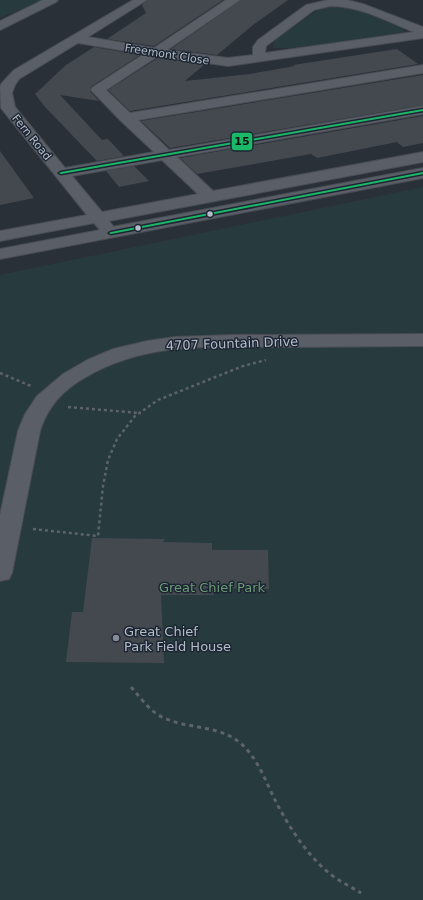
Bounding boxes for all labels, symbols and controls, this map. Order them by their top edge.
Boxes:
street label: Freemont Close [124,41,210,68]
street label: Fern Road [9,112,54,163]
line badge: 15 [231,132,253,151]
text: 15 [234,135,250,148]
unlabelled marker [205,209,215,219]
unlabelled marker [133,223,143,233]
street label: 4707 Fountain Drive [166,334,298,353]
park label: Great Chief Park [159,580,265,595]
place label: Great Chief Park Field House [124,624,231,654]
marker: Great Chief Park Field House [111,633,121,643]

